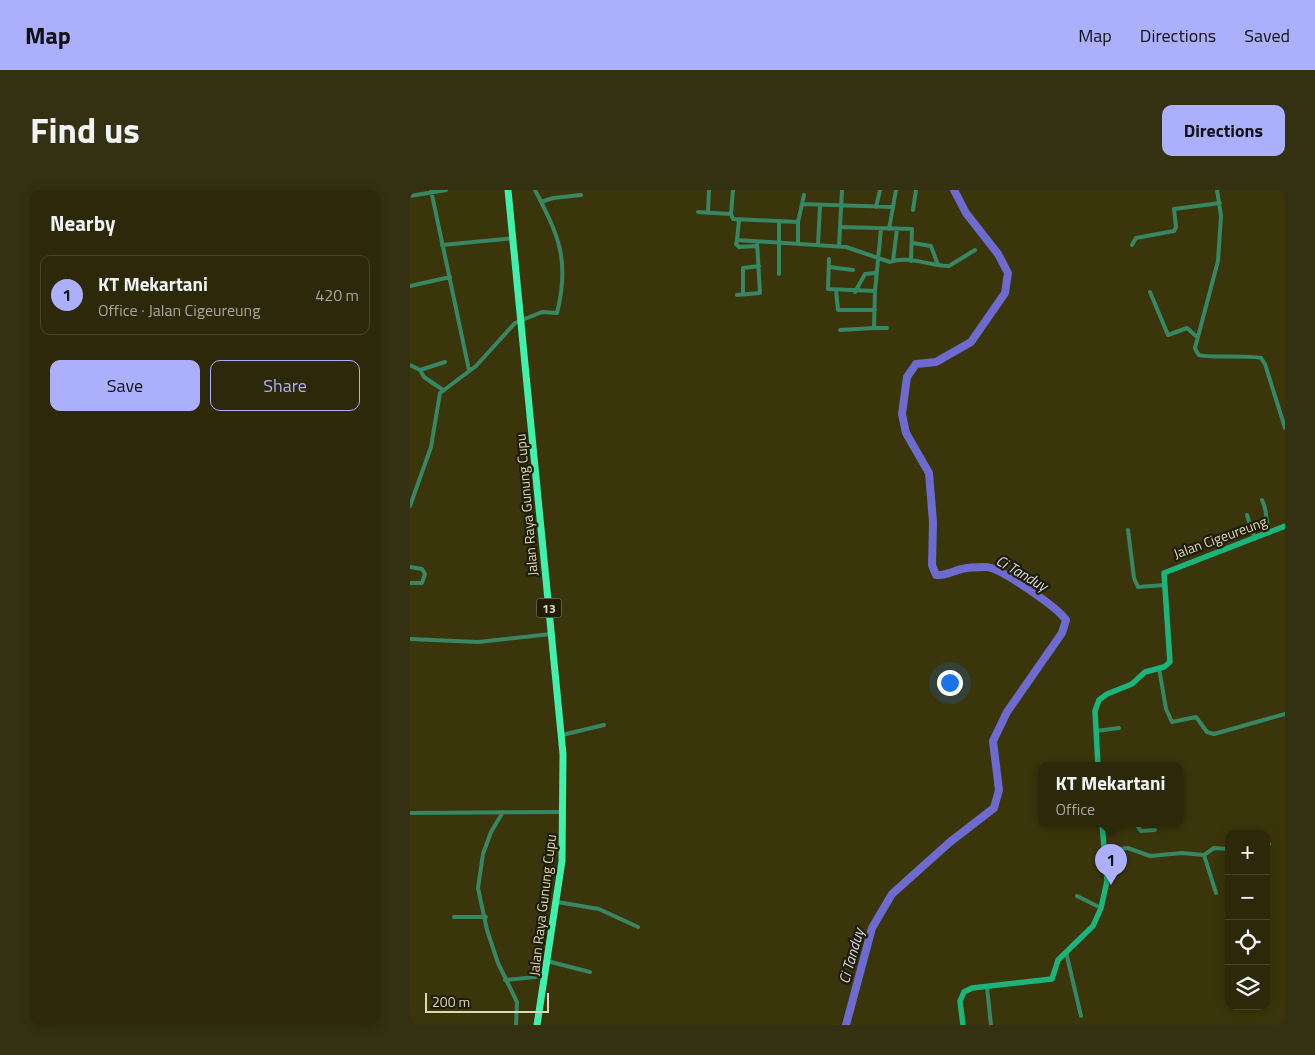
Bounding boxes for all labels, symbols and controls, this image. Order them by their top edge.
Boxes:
text: Map [25,17,71,53]
text: Map [1078,22,1112,49]
text: Directions [1140,22,1216,49]
text: Saved [1244,22,1290,49]
text: Find us [30,103,140,157]
button: Directions [1162,105,1285,156]
text: Nearby [50,207,115,239]
text: KT Mekartani [98,269,208,298]
text: 1 [63,283,71,307]
text: 420 m [315,283,359,307]
text: Office · Jalan Cigeureung [98,298,260,322]
button: Save [50,360,200,411]
button: Share [210,360,360,411]
street label: Jalan Raya Gunung Cupu [509,433,543,577]
street label: Jalan Cigeureung [1170,510,1270,564]
water label: Ci Tanduy [992,549,1054,598]
road number: 13 [536,598,562,618]
your location [937,670,963,696]
popup [1038,762,1183,827]
text: KT Mekartani [1056,768,1165,797]
text: Office [1056,797,1095,821]
map controls [1225,830,1270,1010]
button: + [1225,830,1270,875]
street label: Jalan Raya Gunung Cupu [523,833,561,977]
pin: 1 [1095,844,1127,885]
button: − [1225,875,1270,920]
button: locate [1225,920,1270,965]
water label: Ci Tanduy [832,924,870,986]
button: layers [1225,965,1270,1010]
scale bar [425,990,549,1013]
text: 200 m [432,991,470,1012]

